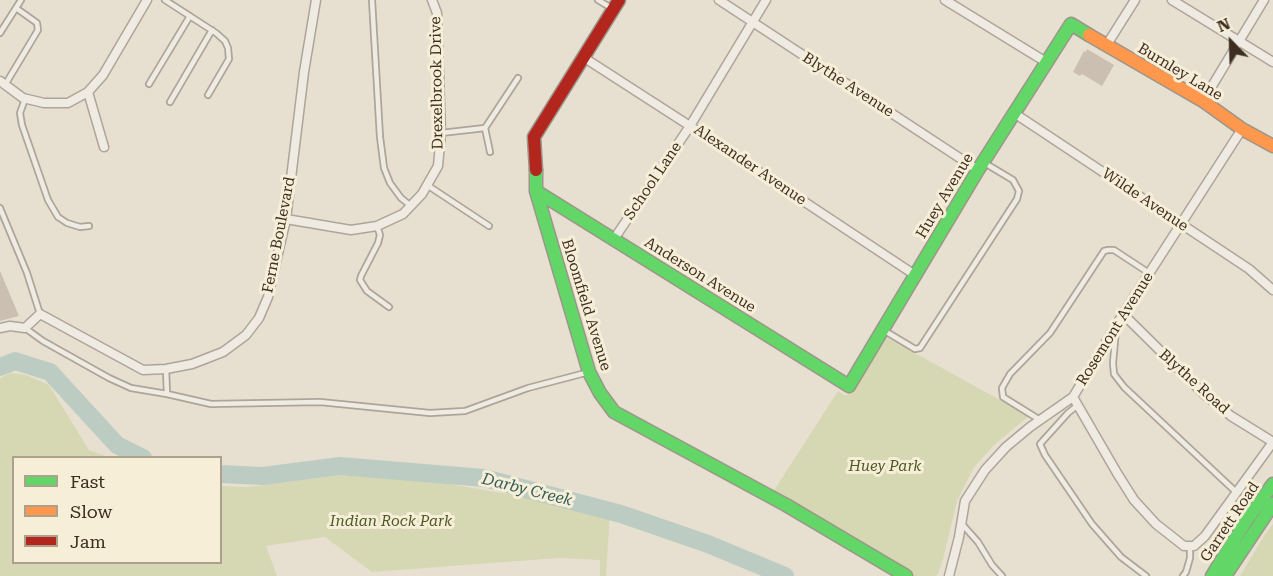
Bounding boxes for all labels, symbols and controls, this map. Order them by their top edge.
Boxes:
north arrow [1201,12,1261,72]
text: N [1214,14,1233,36]
street label: Drexelbrook Drive [427,16,447,150]
street label: Burnley Lane [1134,40,1226,104]
street label: Blythe Avenue [799,49,897,121]
street label: Alexander Avenue [690,121,810,209]
street label: School Lane [620,139,686,223]
street label: Huey Avenue [912,150,978,242]
street label: Wilde Avenue [1099,165,1191,235]
street label: Ferne Boulevard [259,175,299,295]
street label: Anderson Avenue [641,234,759,316]
street label: Bloomfield Avenue [557,237,615,373]
street label: Rosemont Avenue [1073,269,1157,389]
street label: Blythe Road [1155,346,1233,418]
legend [12,456,222,564]
park label: Huey Park [849,458,921,476]
water label: Darby Creek [480,470,574,510]
text: Fast [70,471,105,492]
street label: Garrett Road [1197,479,1263,565]
text: Slow [70,501,112,522]
park label: Indian Rock Park [330,513,452,531]
text: Jam [70,531,106,552]

